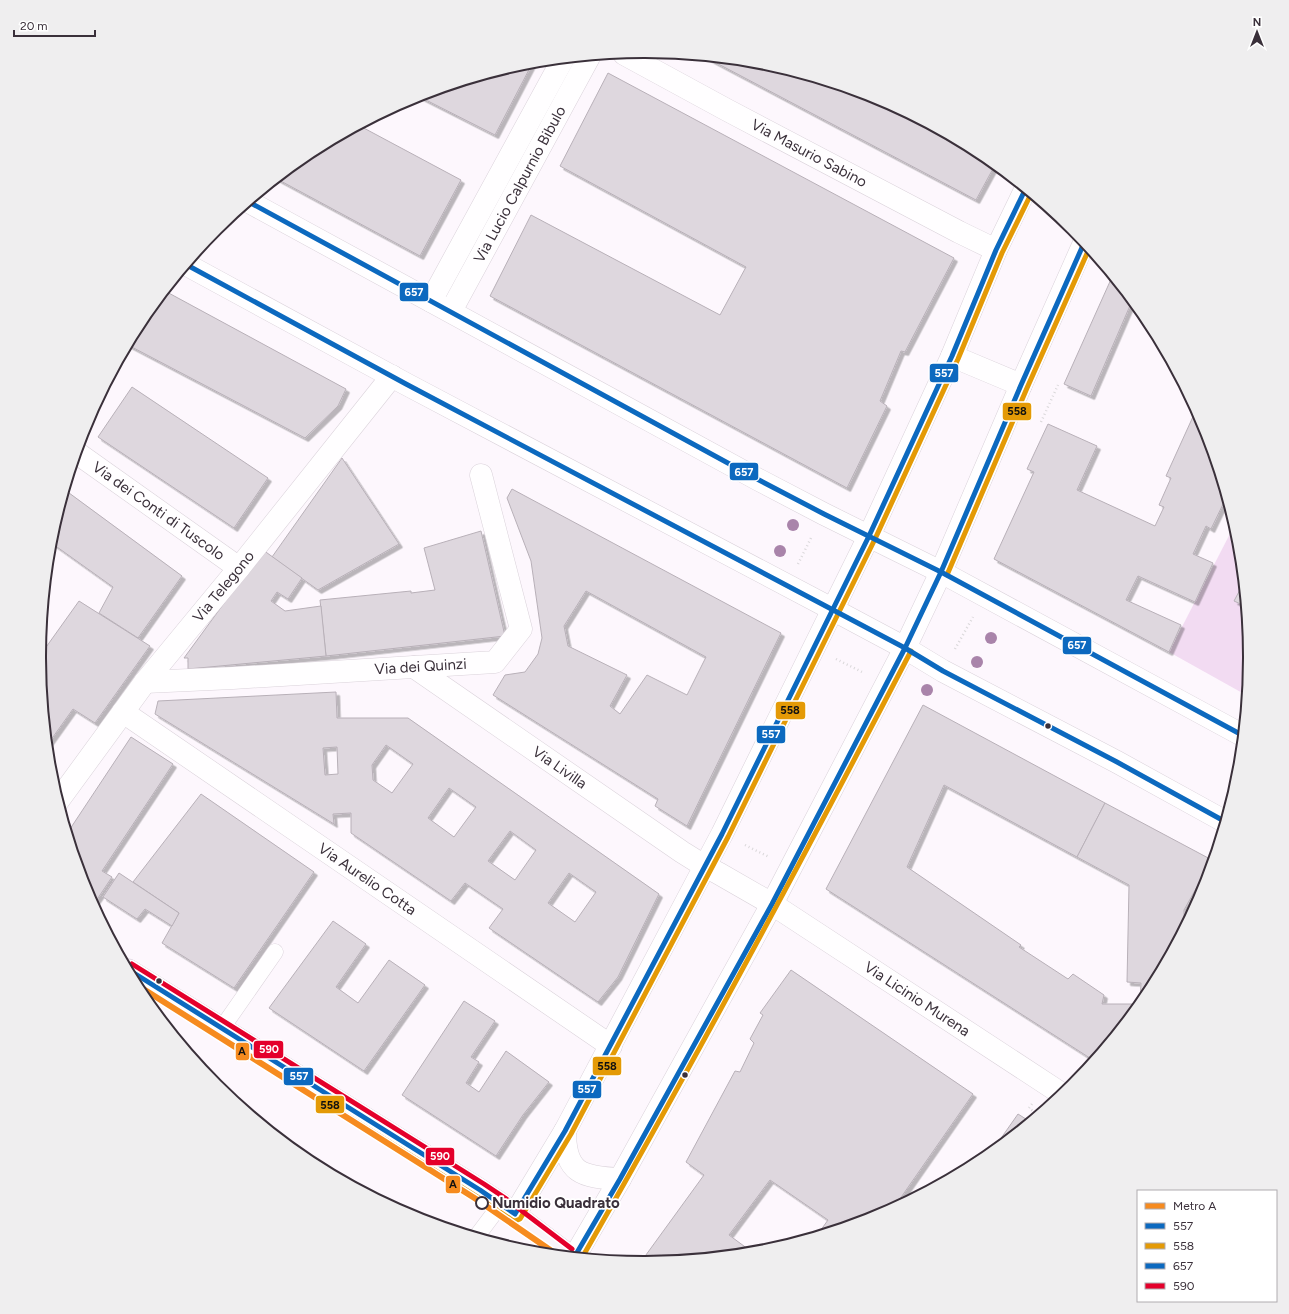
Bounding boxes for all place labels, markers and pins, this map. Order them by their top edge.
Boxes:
unlabelled marker [1043,721,1053,731]
unlabelled marker [154,976,164,986]
unlabelled marker [680,1070,690,1080]
place label: Numidio Quadrato [492,1194,620,1212]
marker: Numidio Quadrato [475,1196,489,1210]

